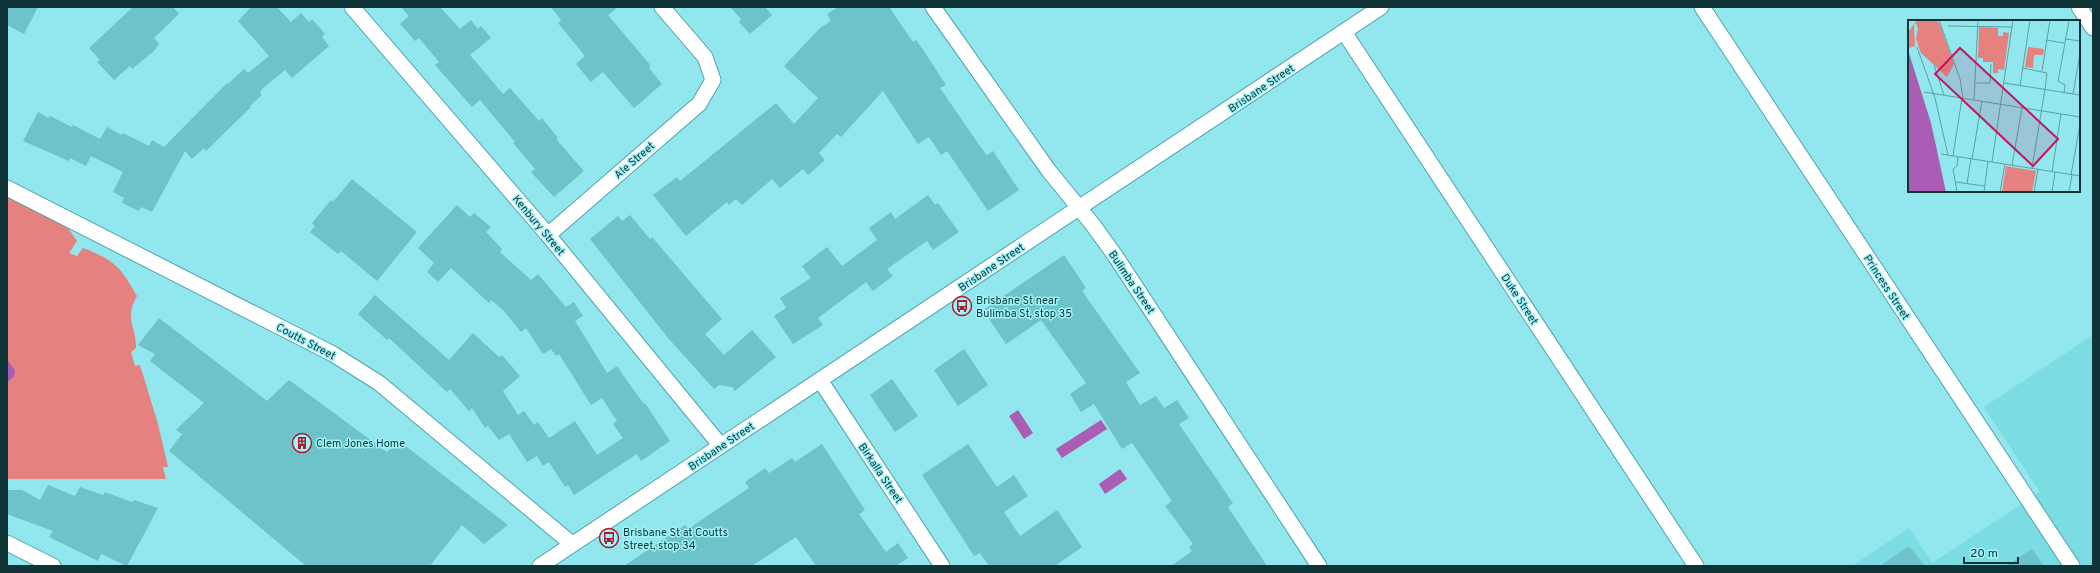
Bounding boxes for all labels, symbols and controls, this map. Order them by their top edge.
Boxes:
inset map [1908,20,2080,192]
street label: Brisbane Street [1226,62,1297,116]
street label: Ale Street [612,139,658,182]
street label: Kenbury Street [509,193,568,259]
street label: Brisbane Street [956,241,1027,295]
street label: Bulimba Street [1105,248,1157,317]
street label: Princess Street [1860,252,1912,323]
street label: Duke Street [1497,271,1541,328]
place label: Brisbane St near Bulimba St, stop 35 [976,294,1072,321]
bus stop icon: Brisbane St near Bulimba St, stop 35 [951,295,973,317]
street label: Coutts Street [273,320,338,363]
street label: Brisbane Street [686,420,757,474]
building icon: Clem Jones Home [291,432,313,454]
place label: Clem Jones Home [316,437,405,451]
street label: Birkalla Street [855,441,906,506]
place label: Brisbane St at Coutts Street, stop 34 [623,526,728,553]
bus stop icon: Brisbane St at Coutts Street, stop 34 [598,527,620,549]
scale bar [1964,539,2018,565]
text: 20 m [1970,546,1998,562]

